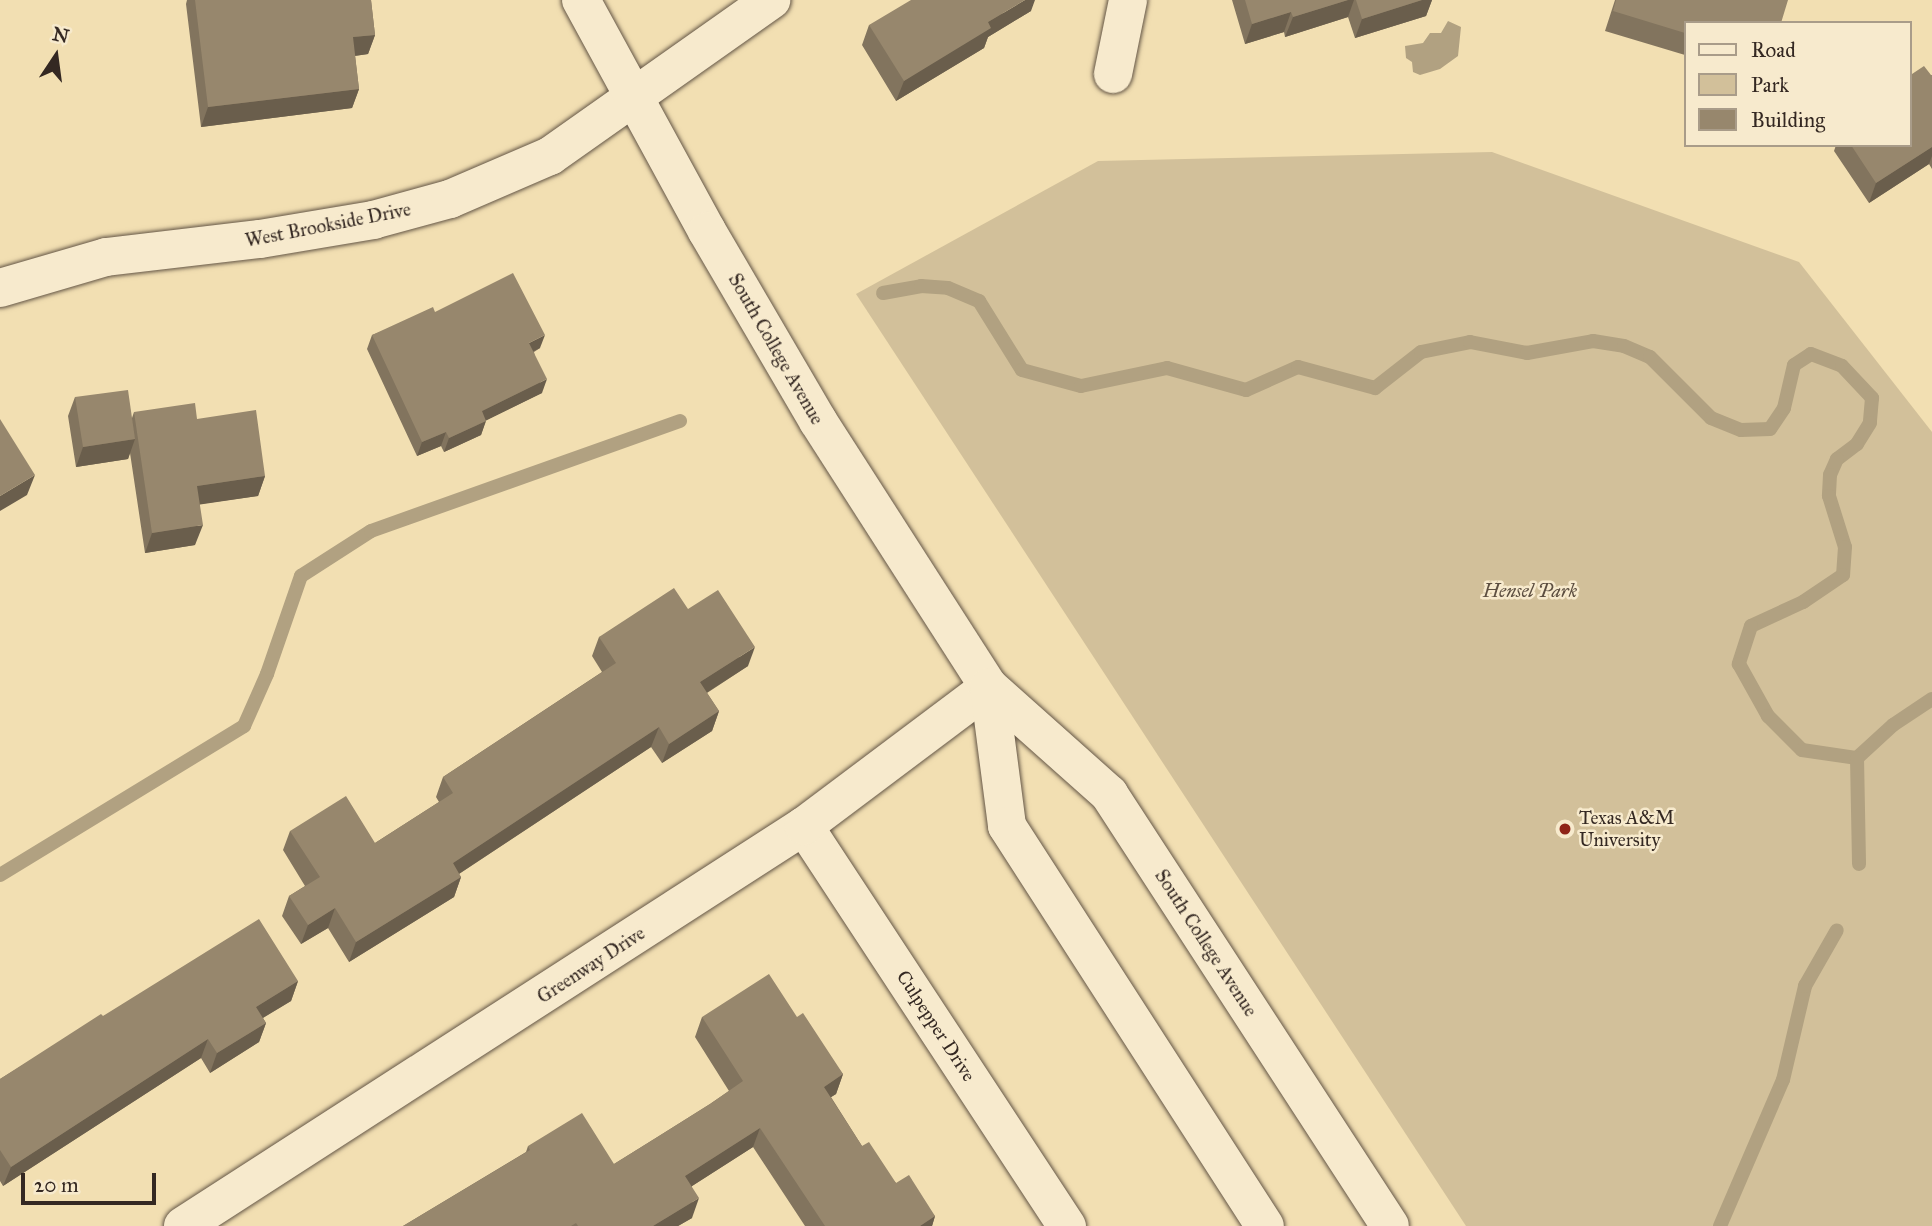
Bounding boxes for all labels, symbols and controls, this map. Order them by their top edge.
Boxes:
north arrow [21,21,91,91]
legend [1684,21,1911,147]
text: N [50,22,71,48]
text: Road [1751,37,1796,63]
text: Park [1751,72,1789,98]
text: Building [1751,107,1825,133]
street label: West Brookside Drive [243,198,413,252]
street label: South College Avenue [723,269,829,429]
park label: Hensel Park [1483,580,1577,602]
place label: Texas A&M University [1579,807,1674,851]
marker: Texas A&M University [1557,821,1573,837]
street label: South College Avenue [1150,865,1262,1021]
street label: Greenway Drive [533,922,649,1008]
street label: Culpepper Drive [892,966,980,1086]
scale bar [24,1160,159,1204]
text: 20 m [34,1172,79,1198]

